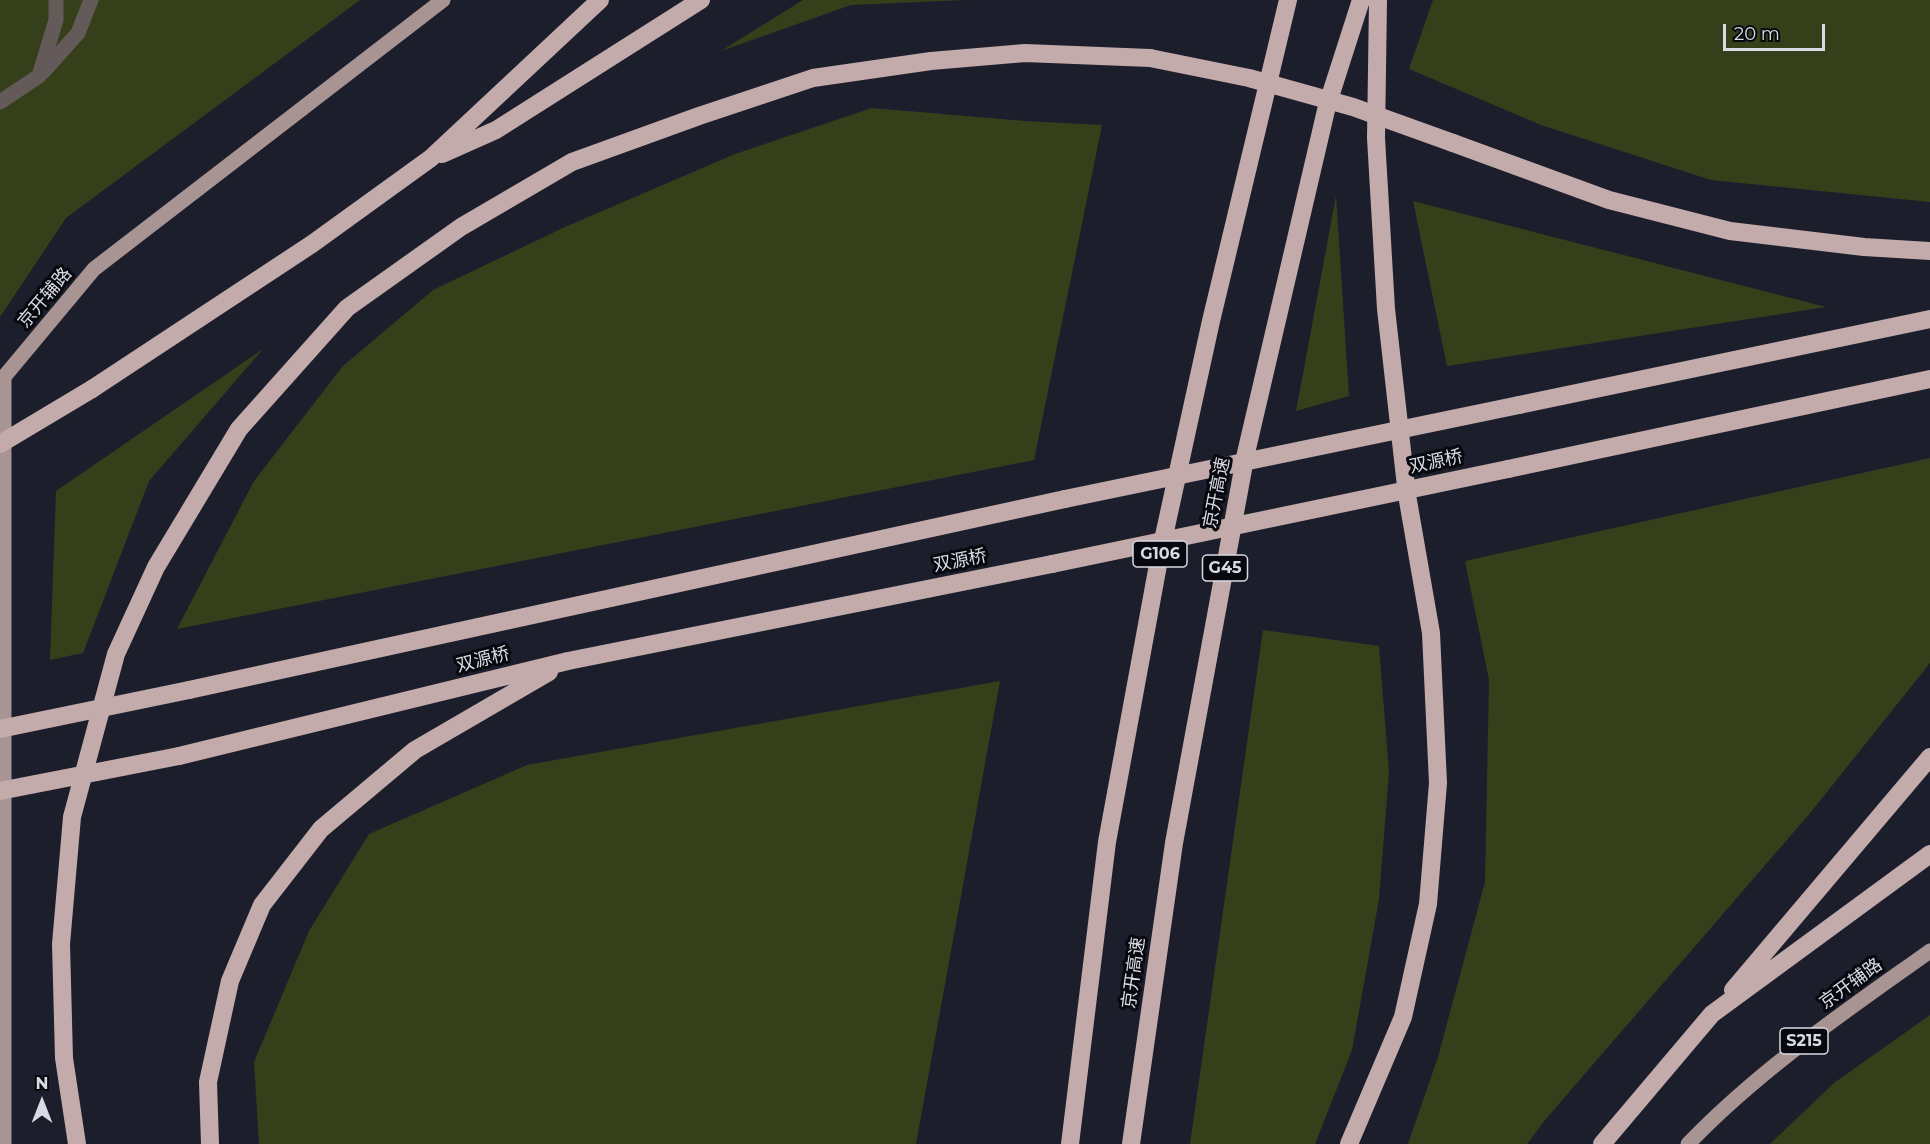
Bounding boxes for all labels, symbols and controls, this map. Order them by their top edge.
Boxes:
scale bar [1726,12,1828,50]
text: 20 m [1734,23,1780,45]
street label: 京开辅路 [14,263,76,333]
street label: 双源桥 [1407,446,1465,478]
street label: 京开高速 [1200,456,1234,530]
road number: G106 [1133,541,1187,567]
street label: 双源桥 [931,545,989,577]
road number: G45 [1202,555,1248,581]
street label: 双源桥 [454,643,512,677]
street label: 京开高速 [1118,936,1150,1010]
street label: 京开辅路 [1816,954,1886,1014]
road number: S215 [1780,1028,1828,1054]
north arrow [12,1072,72,1132]
text: N [36,1074,48,1093]

